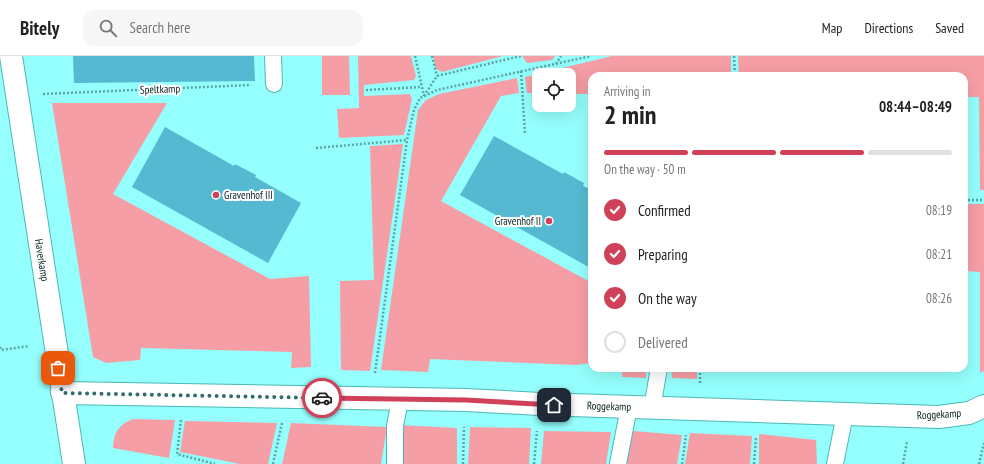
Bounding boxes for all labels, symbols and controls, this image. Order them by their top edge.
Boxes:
search box [83,10,363,46]
text: Bitely [20,16,59,40]
icon: search [97,17,119,39]
text: Search here [129,18,190,37]
text: Map [822,19,842,37]
text: Directions [864,19,913,37]
text: Saved [935,19,964,37]
map controls [532,68,576,112]
button: locate [532,68,576,112]
street label: Speltkamp [140,81,181,97]
text: Arriving in [604,83,651,100]
text: 08:44–08:49 [879,97,952,116]
text: 2 min [604,98,657,131]
text: On the way · 50 m [604,161,686,178]
place label: Gravenhof III [224,188,273,202]
marker: Gravenhof III [211,190,221,200]
icon: check [604,199,626,221]
text: Confirmed [638,201,691,220]
text: 08:19 [926,202,952,219]
place label: Gravenhof II [495,214,541,228]
marker: Gravenhof II [544,216,554,226]
street label: Haverkamp [32,238,52,282]
icon: check [604,243,626,265]
text: Preparing [638,245,688,264]
text: 08:21 [926,246,952,263]
icon: check [604,287,626,309]
text: On the way [638,289,697,308]
text: 08:26 [926,290,952,307]
text: Delivered [638,333,688,352]
pin [41,351,75,385]
icon: bag [47,357,69,379]
courier [302,378,342,418]
icon: car [311,387,333,409]
pin [537,388,571,422]
icon: home [543,394,565,416]
street label: Roggekamp [587,398,632,414]
street label: Roggekamp [917,406,962,422]

